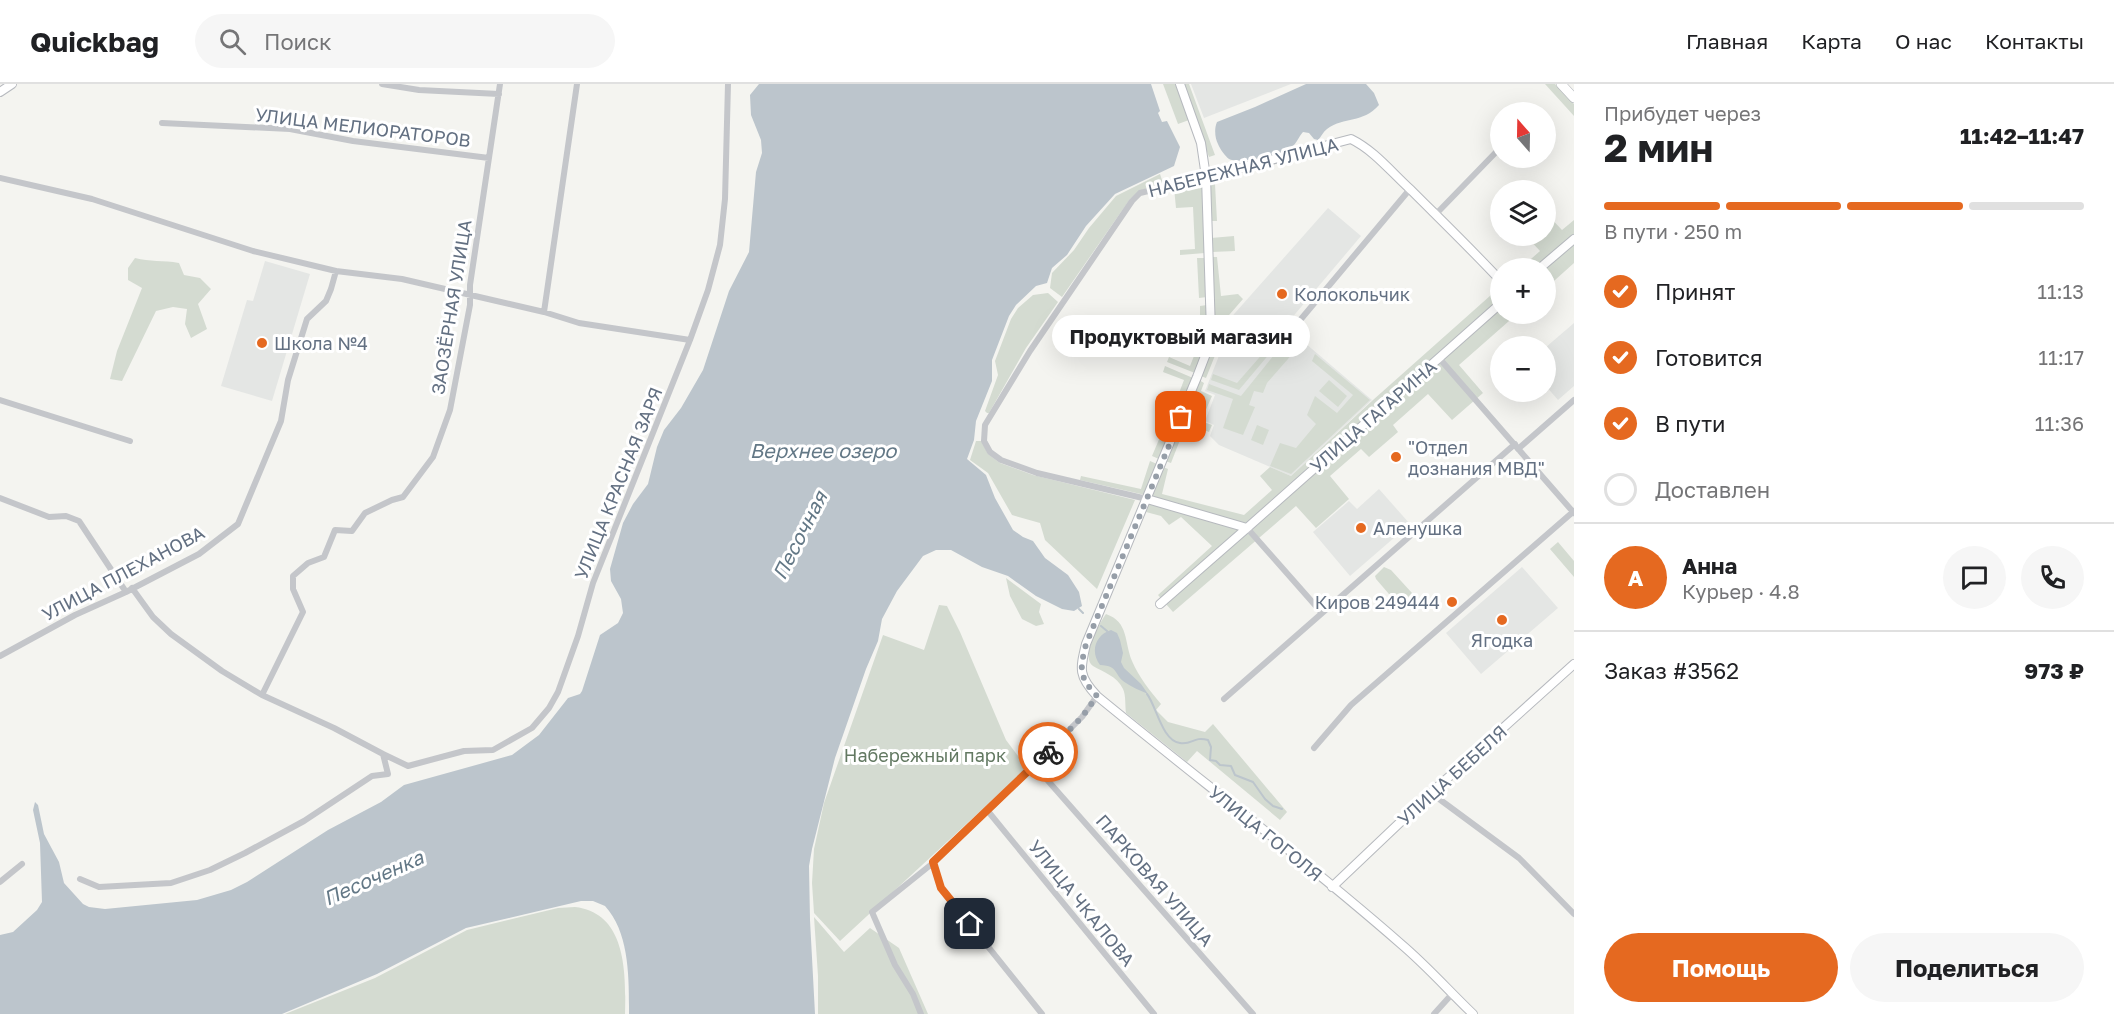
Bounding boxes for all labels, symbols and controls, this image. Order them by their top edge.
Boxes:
search box [195,14,615,68]
text: Quickbag [30,25,159,58]
icon: search [216,25,249,58]
text: Поиск [264,28,332,55]
text: Главная [1686,28,1768,54]
text: Карта [1801,28,1862,54]
text: О нас [1895,28,1952,54]
text: Контакты [1985,28,2084,54]
text: Прибудет через [1604,101,1761,125]
north arrow [1490,102,1556,168]
map controls [1490,102,1556,402]
street label: УЛИЦА МЕЛИОРАТОРОВ [254,103,472,151]
text: 11:42–11:47 [1960,122,2084,149]
text: 2 мин [1604,124,1713,171]
street label: НАБЕРЕЖНАЯ УЛИЦА [1146,133,1340,201]
button: layers [1490,180,1556,246]
street label: ЗАОЗЁРНАЯ УЛИЦА [426,218,476,396]
text: В пути · 250 m [1604,219,1742,243]
button: + [1490,258,1556,324]
icon: check [1604,275,1637,308]
text: Принят [1655,278,1735,305]
text: 11:13 [2037,279,2084,303]
place label: Колокольчик [1294,283,1410,305]
marker: Колокольчик [1275,287,1289,301]
callout: Продуктовый магазин [1052,315,1310,357]
text: Продуктовый магазин [1069,324,1293,348]
place label: Школа №4 [274,332,368,354]
marker: Школа №4 [255,336,269,350]
button: − [1490,336,1556,402]
icon: check [1604,341,1637,374]
text: Готовится [1655,344,1763,371]
text: 11:17 [2038,345,2084,369]
street label: УЛИЦА ГАГАРИНА [1305,355,1441,477]
street label: УЛИЦА КРАСНАЯ ЗАРЯ [569,384,667,582]
pin [1155,391,1206,442]
icon: bag [1164,400,1197,433]
icon: check [1604,407,1637,440]
text: В пути [1655,410,1725,437]
text: 11:36 [2035,411,2084,435]
place label: "Отдел дознания МВД" [1408,436,1545,479]
water label: Верхнее озеро [750,438,897,462]
marker: "Отдел дознания МВД" [1389,450,1403,464]
text: Доставлен [1655,476,1770,503]
water label: Песочная [767,486,832,583]
place label: Аленушка [1373,517,1462,539]
street label: УЛИЦА ПЛЕХАНОВА [38,521,208,625]
marker: Аленушка [1354,521,1368,535]
button: chat [1943,546,2006,609]
button: phone [2021,546,2084,609]
text: Анна [1682,552,1737,579]
text: А [1628,564,1643,591]
text: Курьер · 4.8 [1682,579,1800,603]
place label: Киров 249444 [1315,591,1440,613]
marker: Киров 249444 [1445,595,1459,609]
marker: Ягодка [1495,613,1509,627]
place label: Ягодка [1471,629,1533,651]
text: Заказ #3562 [1604,657,1739,684]
text: 973 ₽ [2024,657,2084,684]
street label: УЛИЦА БЕБЕЛЯ [1393,720,1511,830]
courier [1018,722,1078,782]
icon: bike [1032,736,1065,769]
park label: Набережный парк [844,744,1006,766]
street label: УЛИЦА ГОГОЛЯ [1205,780,1327,886]
street label: ПАРКОВАЯ УЛИЦА [1092,810,1218,950]
street label: УЛИЦА ЧКАЛОВА [1024,836,1140,970]
water label: Песоченка [319,844,427,910]
pin [944,898,995,949]
icon: home [953,907,986,940]
button: Помощь [1604,933,1838,1002]
button: Поделиться [1850,933,2084,1002]

